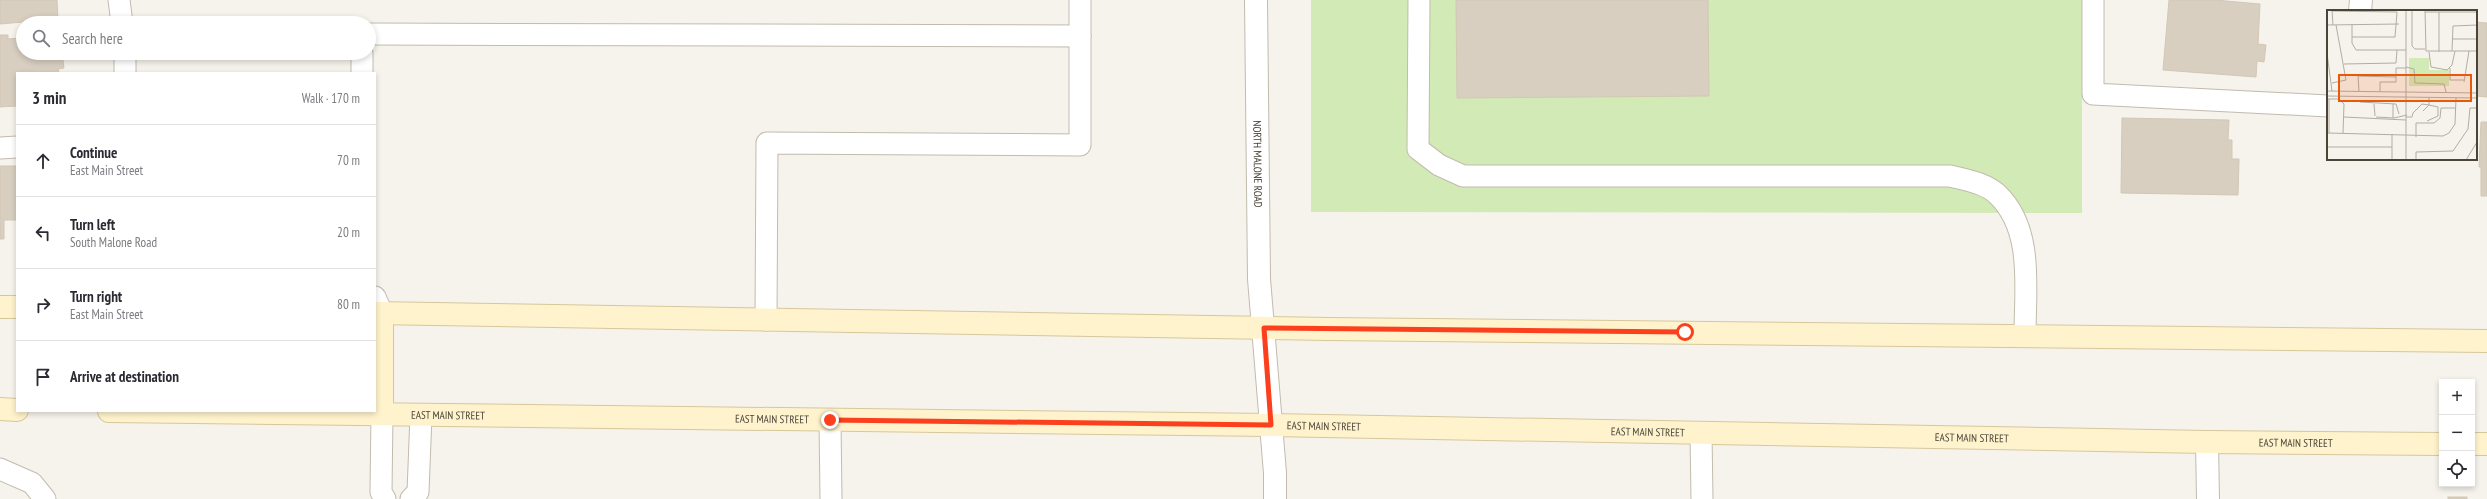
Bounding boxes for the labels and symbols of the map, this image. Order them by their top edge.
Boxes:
inset map [2327,10,2477,160]
street label: NORTH MALONE ROAD [1250,120,1265,208]
route start [1676,323,1694,341]
street label: EAST MAIN STREET [411,408,485,423]
route end [821,411,839,429]
street label: EAST MAIN STREET [735,412,809,426]
street label: EAST MAIN STREET [1287,418,1361,434]
street label: EAST MAIN STREET [1611,424,1685,440]
street label: EAST MAIN STREET [1935,430,2009,445]
street label: EAST MAIN STREET [2259,435,2333,450]

